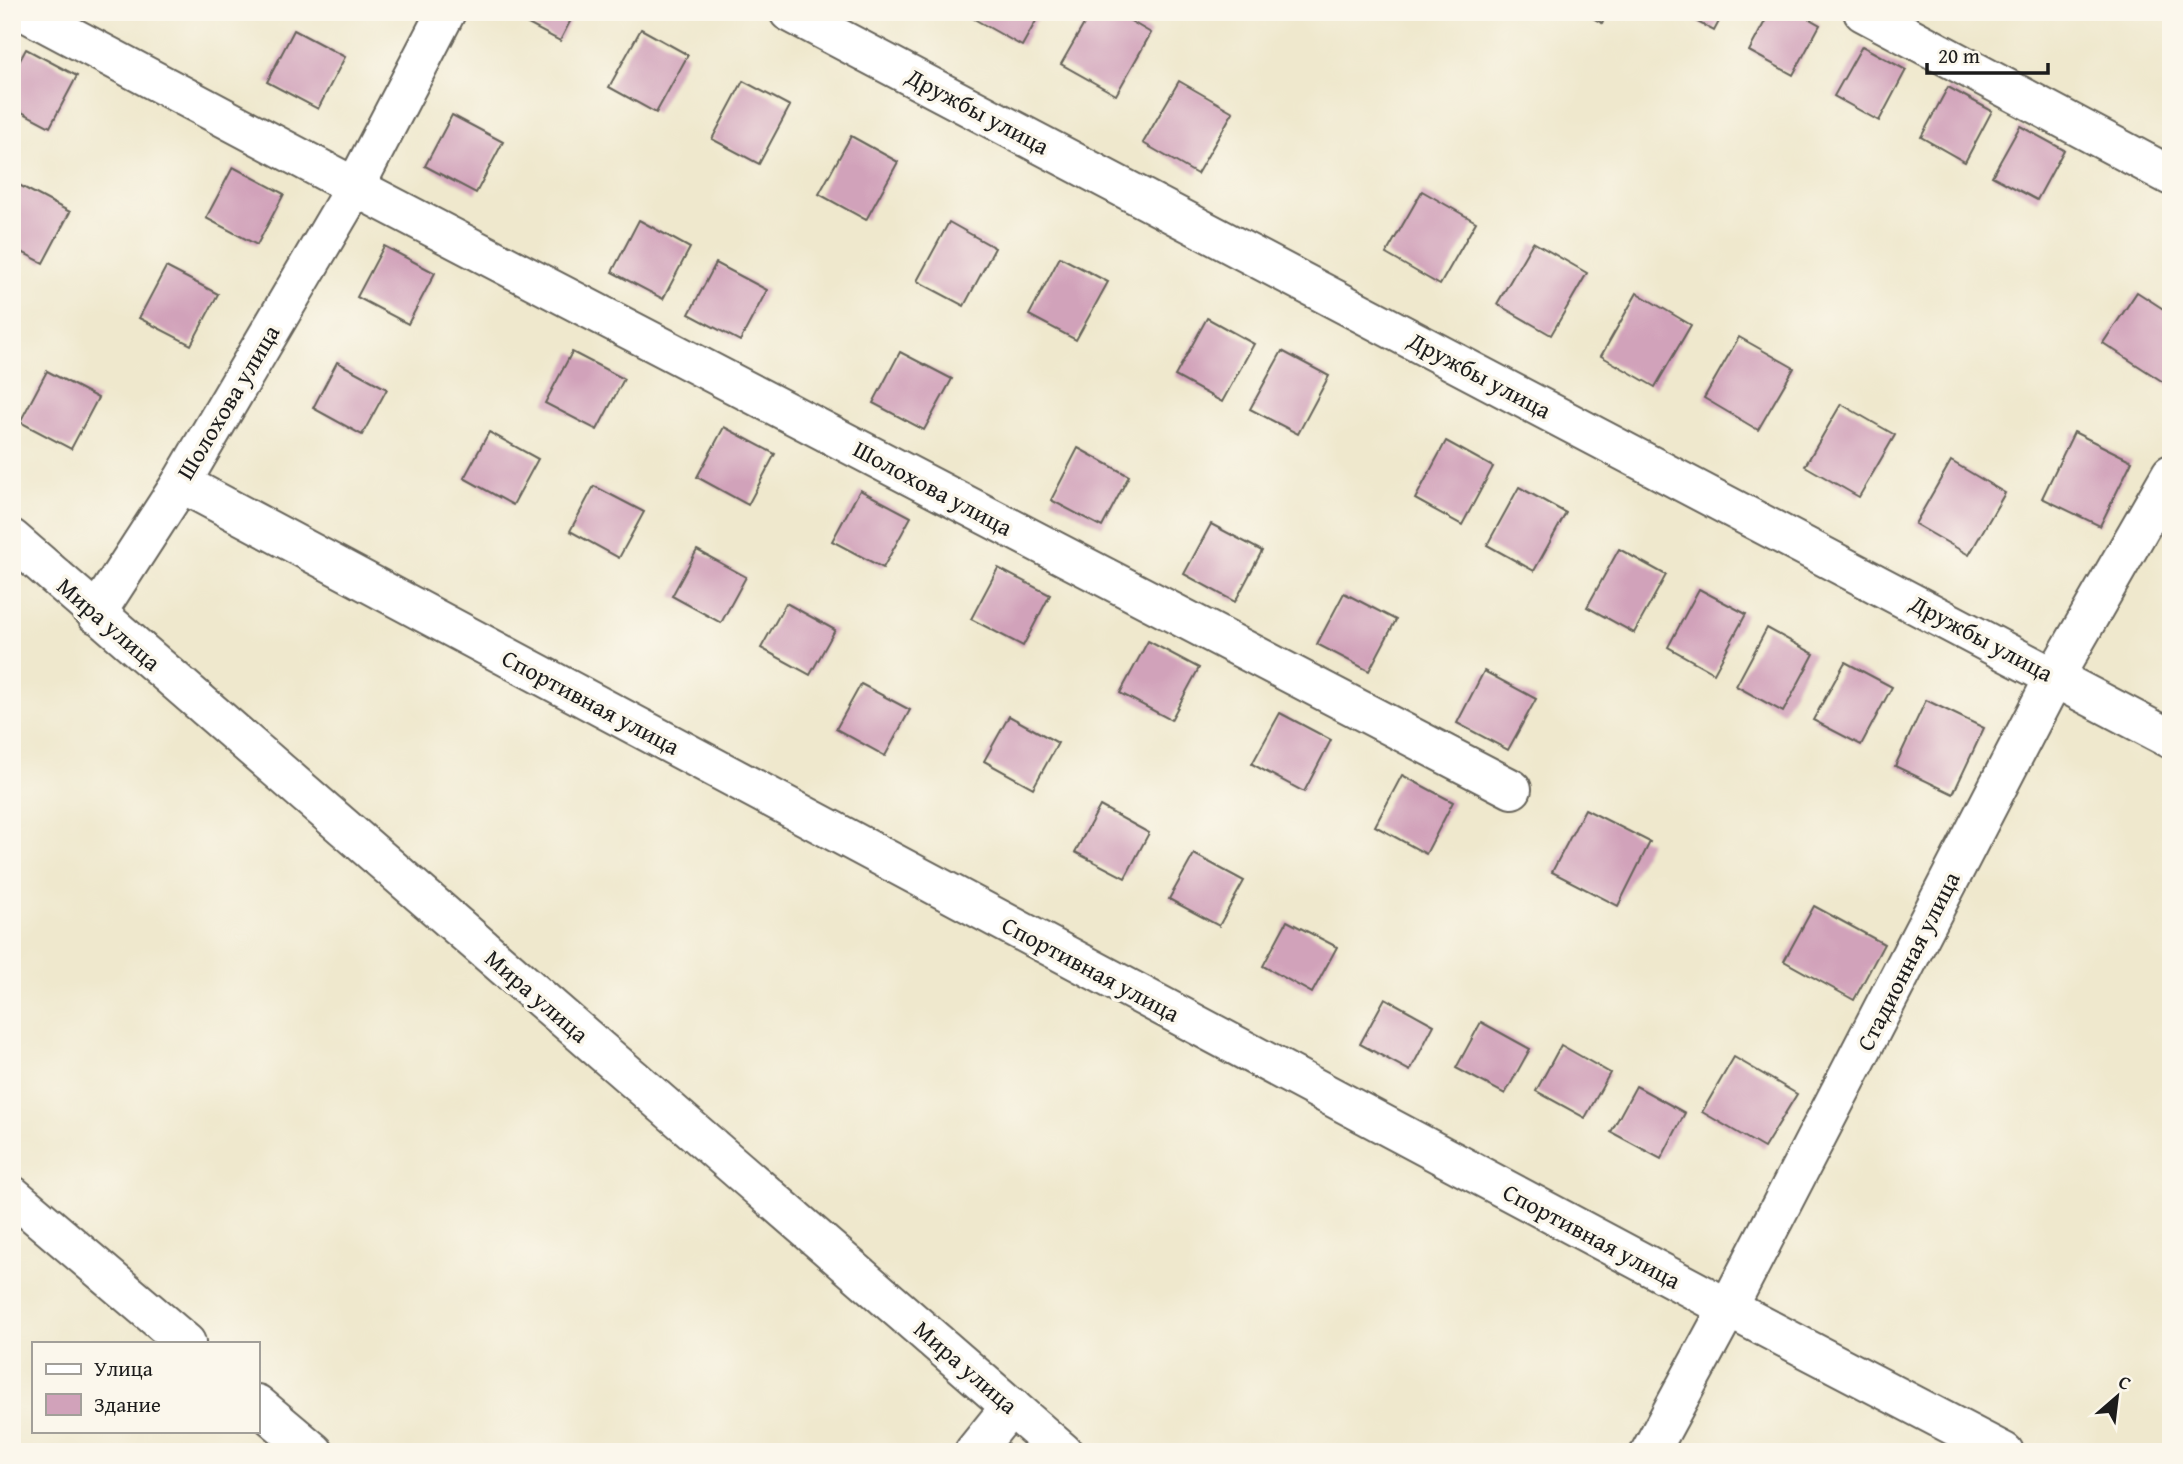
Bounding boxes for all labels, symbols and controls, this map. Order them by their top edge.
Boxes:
scale bar [1927,32,2048,76]
text: 20 m [1938,40,1980,71]
street label: Дружбы улица [899,58,1056,164]
street label: Шолохова улица [168,317,288,486]
street label: Дружбы улица [1401,322,1558,428]
street label: Шолохова улица [847,431,1019,545]
street label: Мира улица [49,569,169,679]
street label: Дружбы улица [1903,585,2060,691]
street label: Спортивная улица [496,640,687,764]
street label: Стадионная улица [1848,865,1969,1057]
street label: Спортивная улица [996,907,1187,1031]
street label: Мира улица [477,941,597,1051]
street label: Спортивная улица [1497,1174,1688,1298]
street label: Мира улица [906,1312,1026,1422]
legend [32,1342,259,1432]
text: Улица [94,1353,153,1384]
north arrow [2082,1362,2152,1432]
text: С [2114,1367,2137,1397]
text: Здание [94,1389,161,1420]

